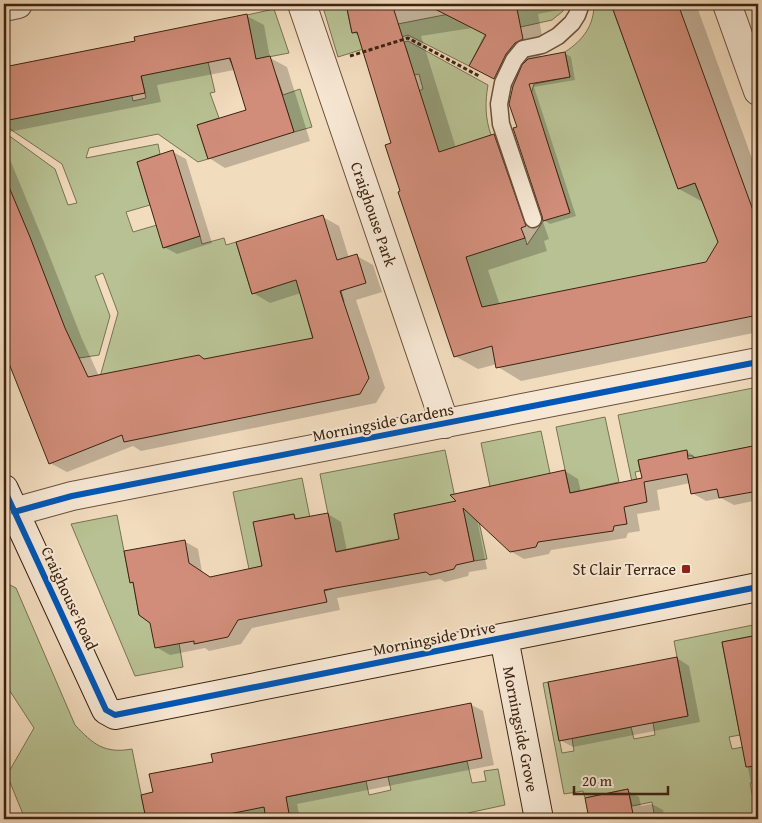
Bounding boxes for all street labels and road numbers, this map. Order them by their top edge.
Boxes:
street label: Craighouse Park [345,158,403,270]
street label: Morningside Gardens [310,397,456,447]
street label: Craighouse Road [35,542,105,654]
street label: Morningside Drive [371,614,497,662]
street label: Morningside Grove [497,664,545,794]

